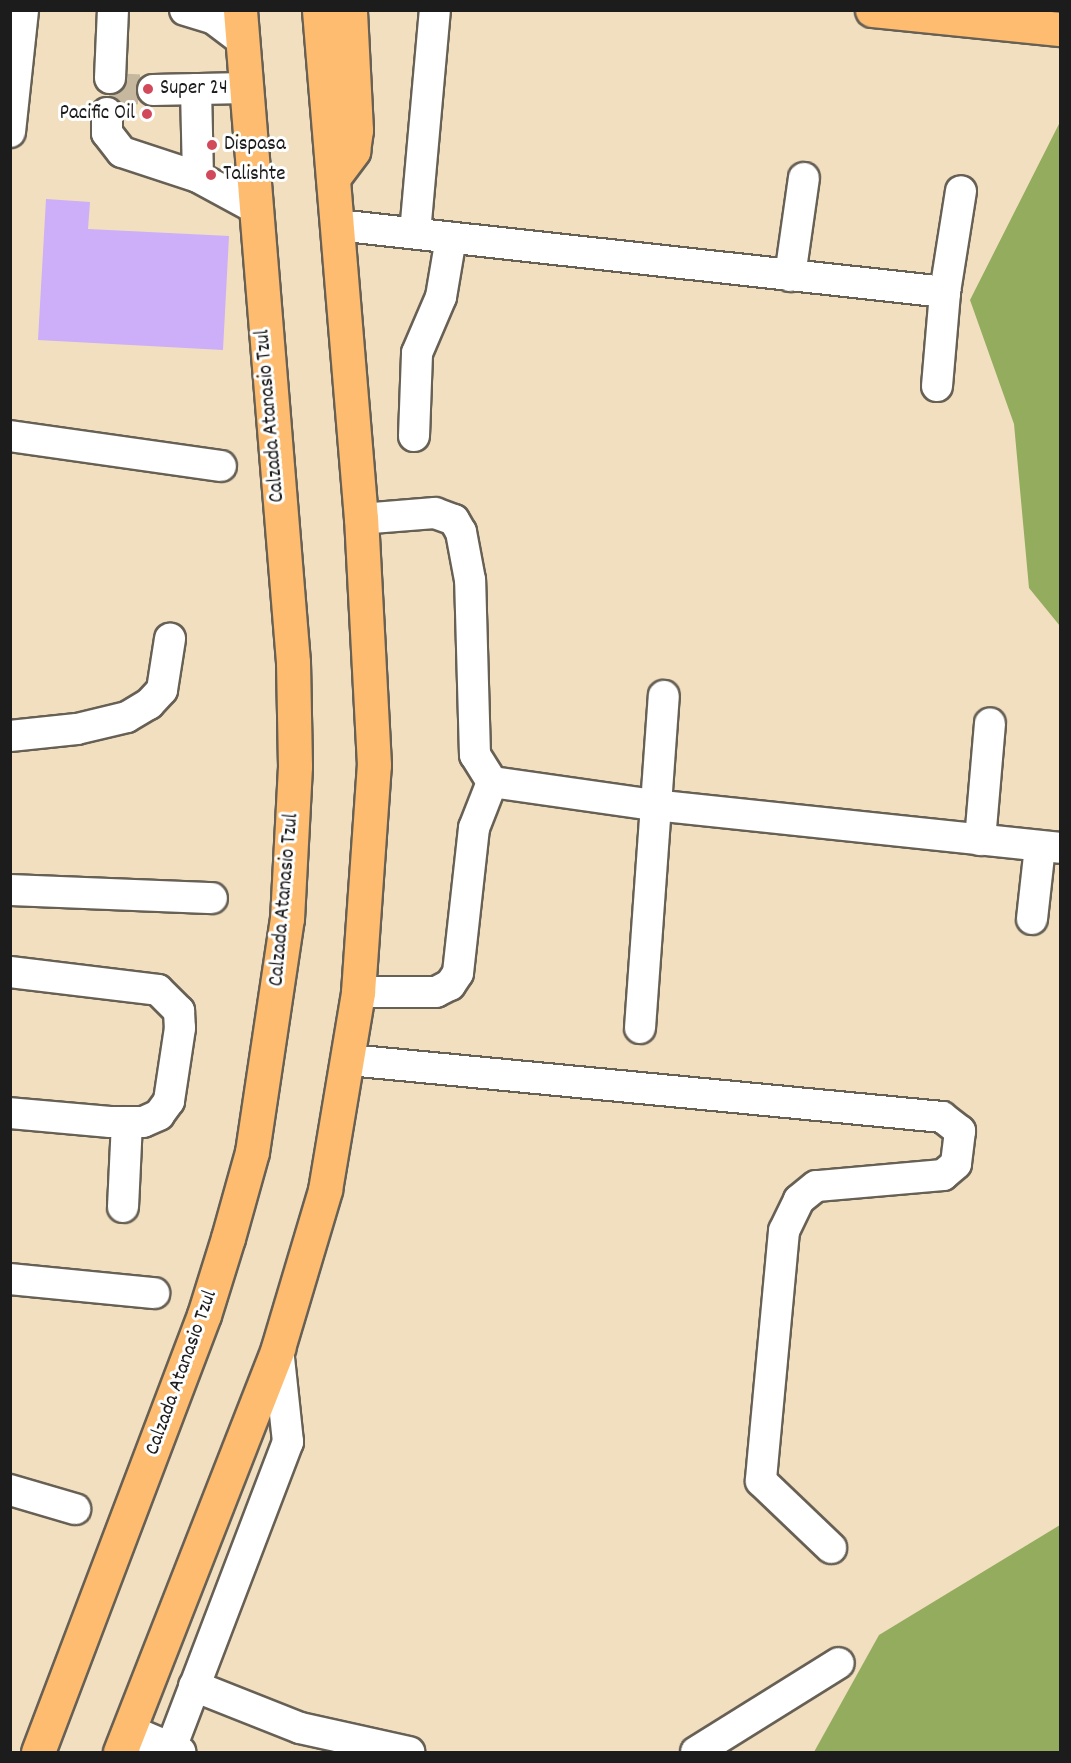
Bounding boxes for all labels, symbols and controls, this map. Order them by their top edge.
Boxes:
place label: Super 24 [160,76,228,102]
marker: Super 24 [141,82,155,96]
place label: Pacific Oil [59,101,135,127]
marker: Pacific Oil [140,107,154,121]
place label: Dispasa [224,132,286,158]
marker: Dispasa [205,138,219,152]
place label: Talishte [223,162,286,188]
marker: Talishte [204,168,218,182]
street label: Calzada Atanasio Tzul [251,329,291,503]
street label: Calzada Atanasio Tzul [265,813,305,987]
street label: Calzada Atanasio Tzul [141,1287,223,1459]

